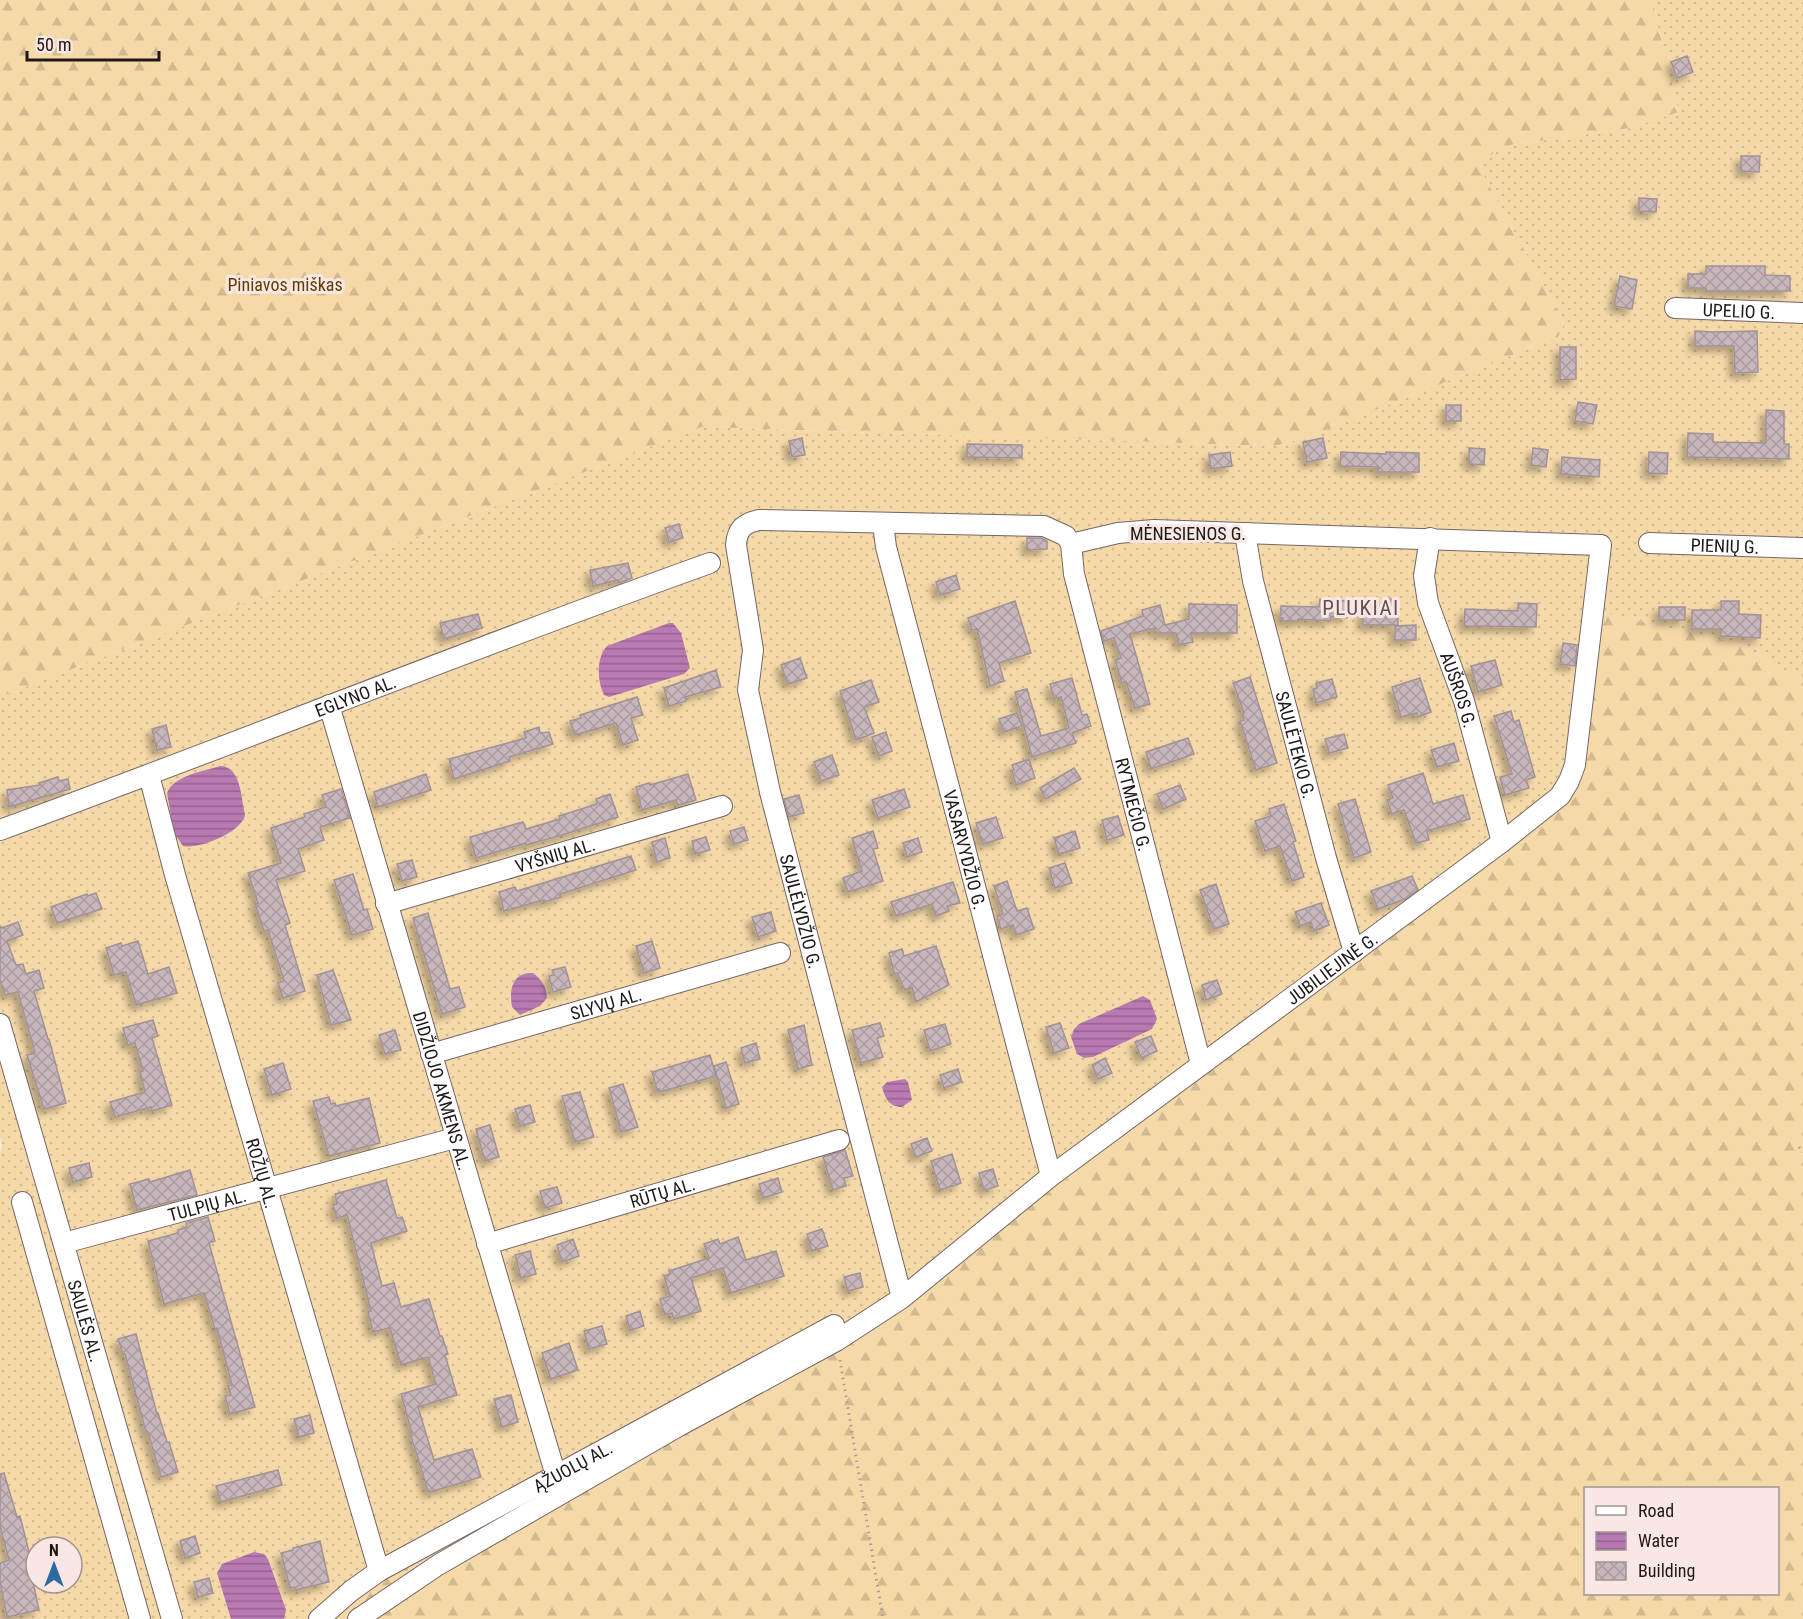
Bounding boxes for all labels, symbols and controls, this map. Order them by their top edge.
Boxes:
scale bar [27,24,159,62]
text: 50 m [36,34,71,55]
park label: Piniavos miškas [227,274,343,295]
street label: UPELIO G. [1702,299,1776,322]
street label: MĖNESIENOS G. [1130,523,1246,544]
street label: PIENIŲ G. [1690,534,1760,557]
district label: PLUKIAI [1322,596,1400,620]
street label: AUŠROS G. [1436,649,1481,730]
street label: EGLYNO AL. [312,671,399,721]
street label: SAULĖTEKIO G. [1272,689,1320,801]
street label: RYTMEČIO G. [1111,755,1156,853]
street label: VASARVYDŽIO G. [940,787,991,912]
street label: VYŠNIŲ AL. [512,833,597,876]
street label: SAULĖLYDŽIO G. [776,852,826,971]
street label: JUBILIEJINĖ G. [1282,927,1381,1009]
street label: SLYVŲ AL. [568,983,644,1024]
street label: DIDŽIOJO AKMENS AL. [409,1009,476,1172]
street label: ROŽIŲ AL. [242,1136,283,1211]
street label: RŪTŲ AL. [627,1173,698,1212]
street label: TULPIŲ AL. [165,1184,249,1225]
street label: SAULĖS AL. [64,1277,108,1364]
street label: ĄŽUOLŲ AL. [529,1436,616,1496]
legend [1584,1487,1779,1595]
text: Road [1638,1500,1674,1521]
text: Water [1638,1530,1680,1551]
north arrow [24,1535,84,1595]
text: N [49,1541,59,1560]
text: Building [1638,1560,1695,1581]

